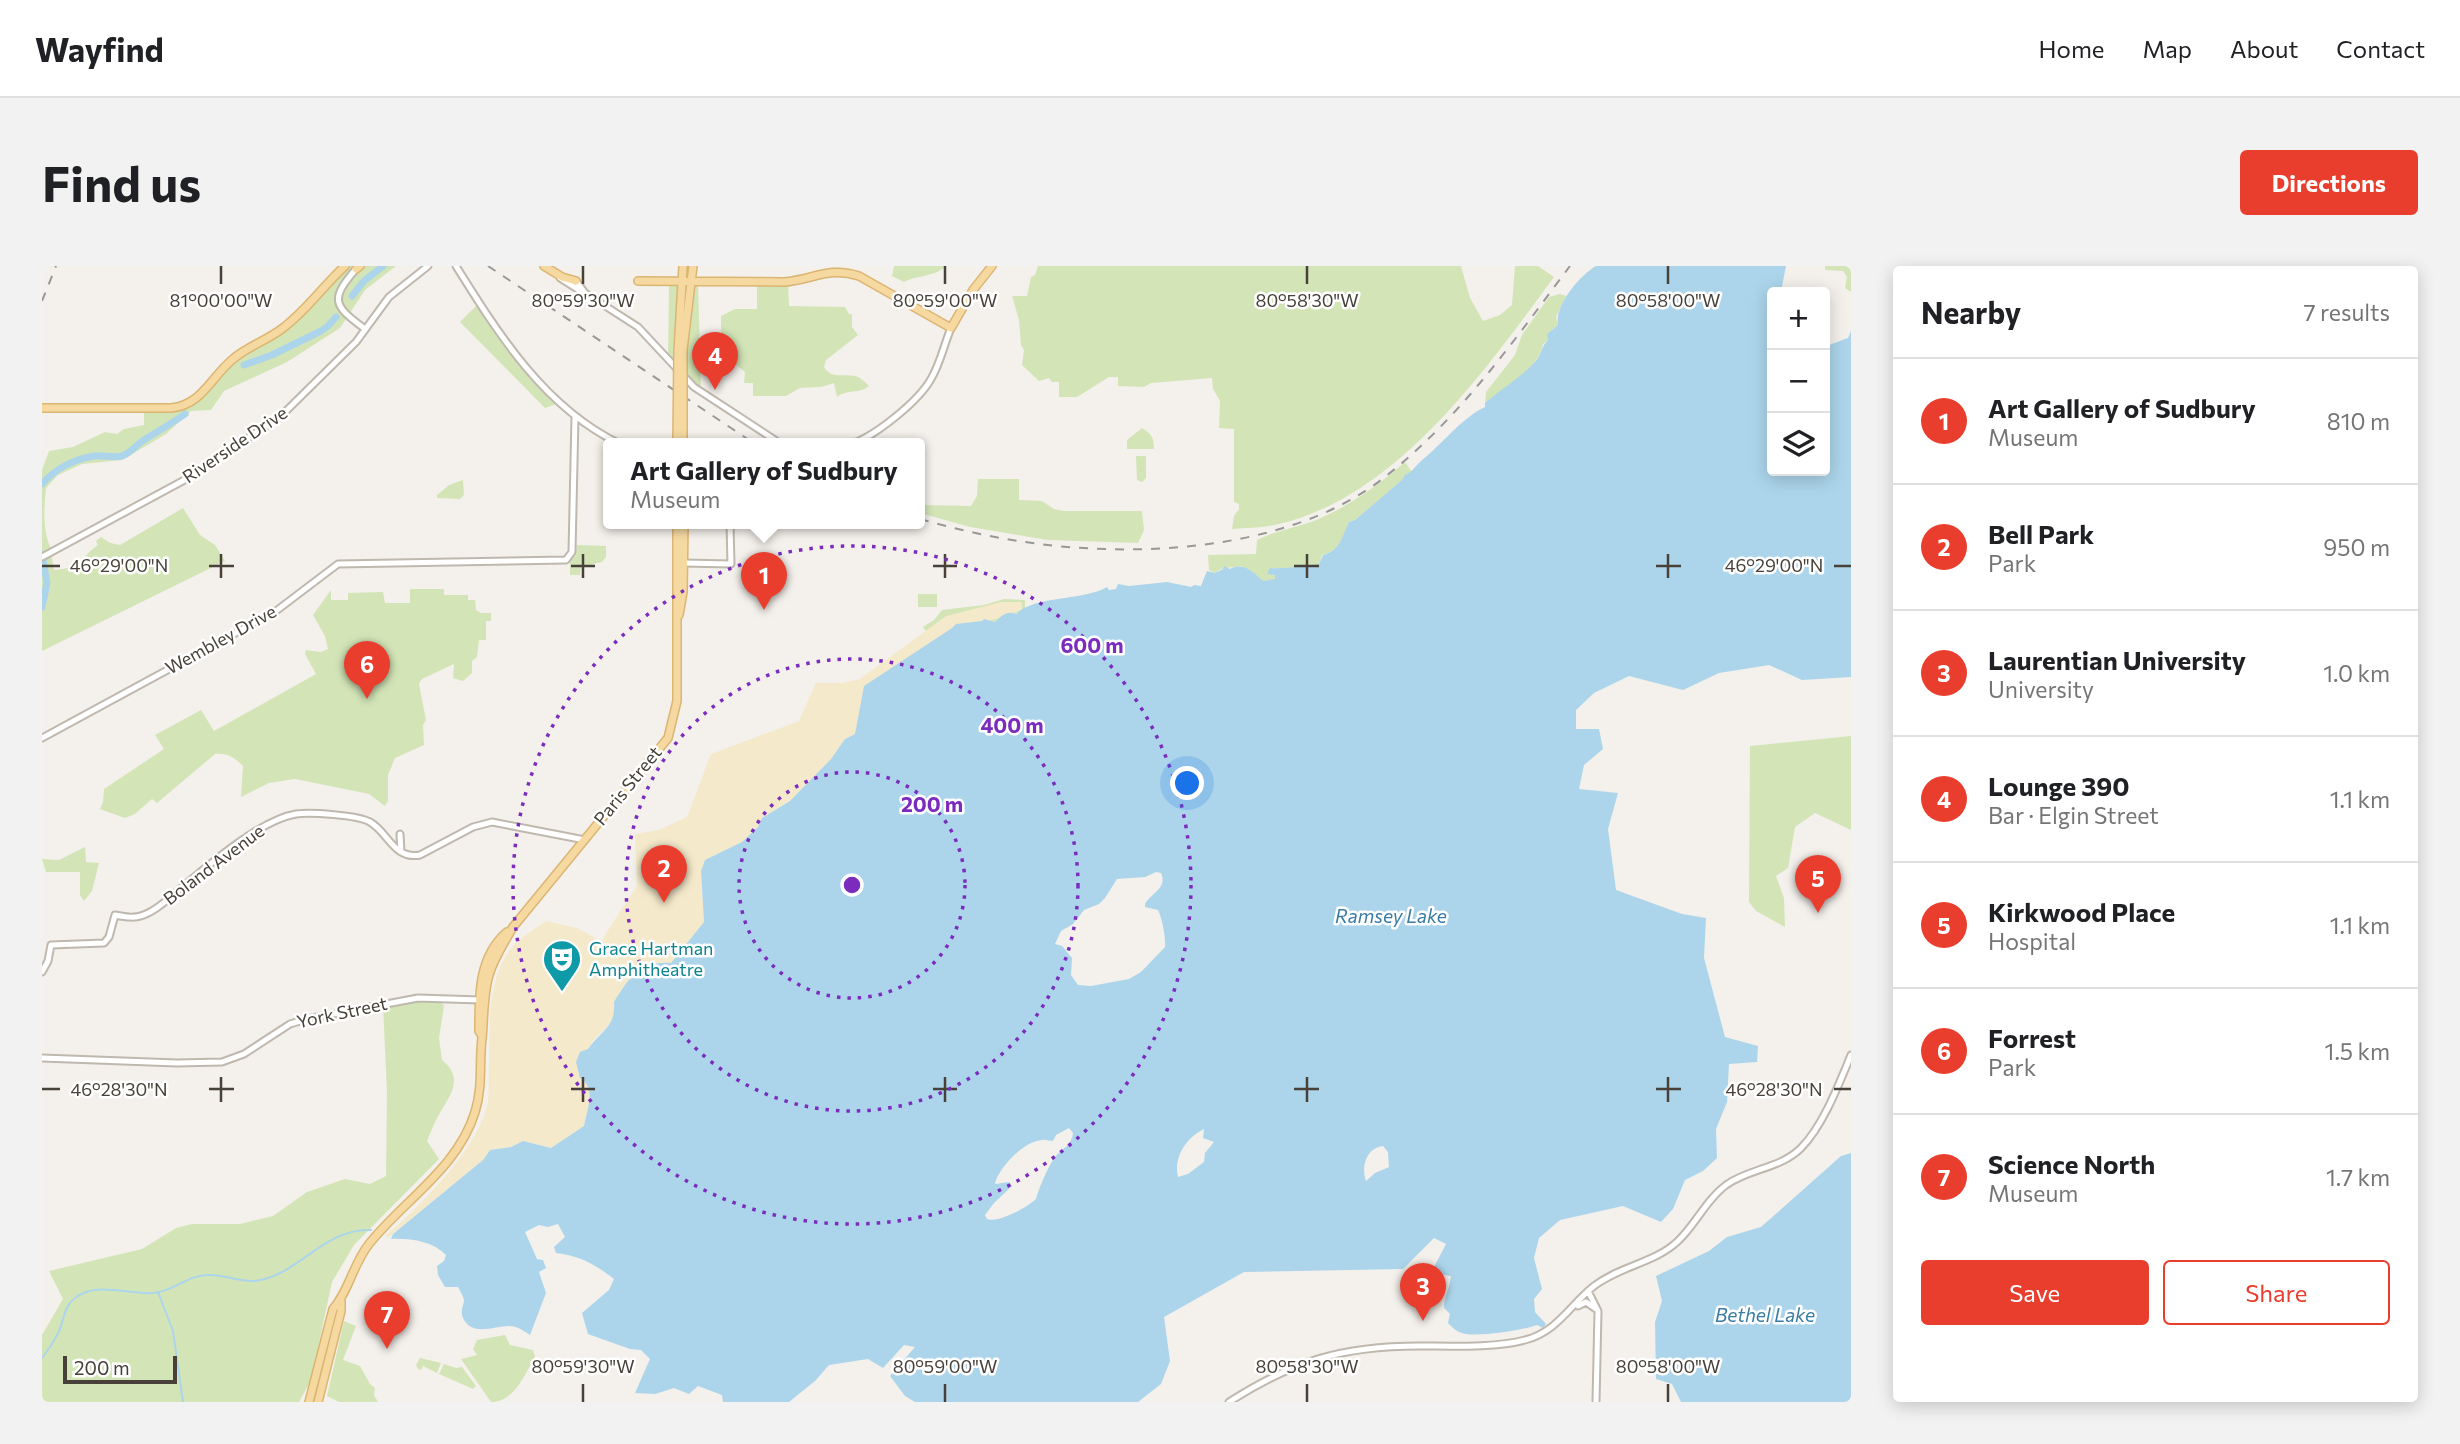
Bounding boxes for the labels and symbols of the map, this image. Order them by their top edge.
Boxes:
text: 81°00'00"W [170,289,272,311]
text: 80°59'30"W [531,289,635,311]
text: 80°59'00"W [893,289,997,311]
text: 80°58'30"W [1255,289,1359,311]
text: 80°58'00"W [1616,289,1720,311]
pin: 4 [692,332,738,390]
street label: Riverside Drive [178,401,291,487]
pin: 1 [741,552,787,610]
text: 46°29'00"N [70,554,168,576]
text: 46°29'00"N [1725,554,1823,576]
street label: Wembley Drive [161,600,280,679]
text: 600 m [1060,632,1124,657]
pin: 6 [344,641,390,699]
text: 400 m [980,712,1044,737]
street label: Paris Street [589,742,666,829]
your location [1170,766,1204,800]
text: 200 m [901,791,963,816]
street label: Boland Avenue [159,819,268,909]
pin: 2 [641,845,687,903]
pin: 5 [1795,855,1841,913]
centre of rings [840,873,864,897]
water label: Ramsey Lake [1335,904,1447,927]
place label: Grace Hartman Amphitheatre [589,937,713,980]
theatre icon: Grace Hartman Amphitheatre [541,938,583,993]
street label: York Street [294,992,389,1032]
text: 46°28'30"N [71,1078,167,1100]
text: 46°28'30"N [1726,1078,1822,1100]
pin: 3 [1400,1263,1446,1321]
pin: 7 [364,1291,410,1349]
water label: Bethel Lake [1715,1303,1815,1326]
scale bar [63,1353,177,1385]
text: 80°59'30"W [531,1355,635,1377]
text: 80°59'00"W [893,1355,997,1377]
text: 80°58'30"W [1255,1355,1359,1377]
text: 80°58'00"W [1616,1355,1720,1377]

